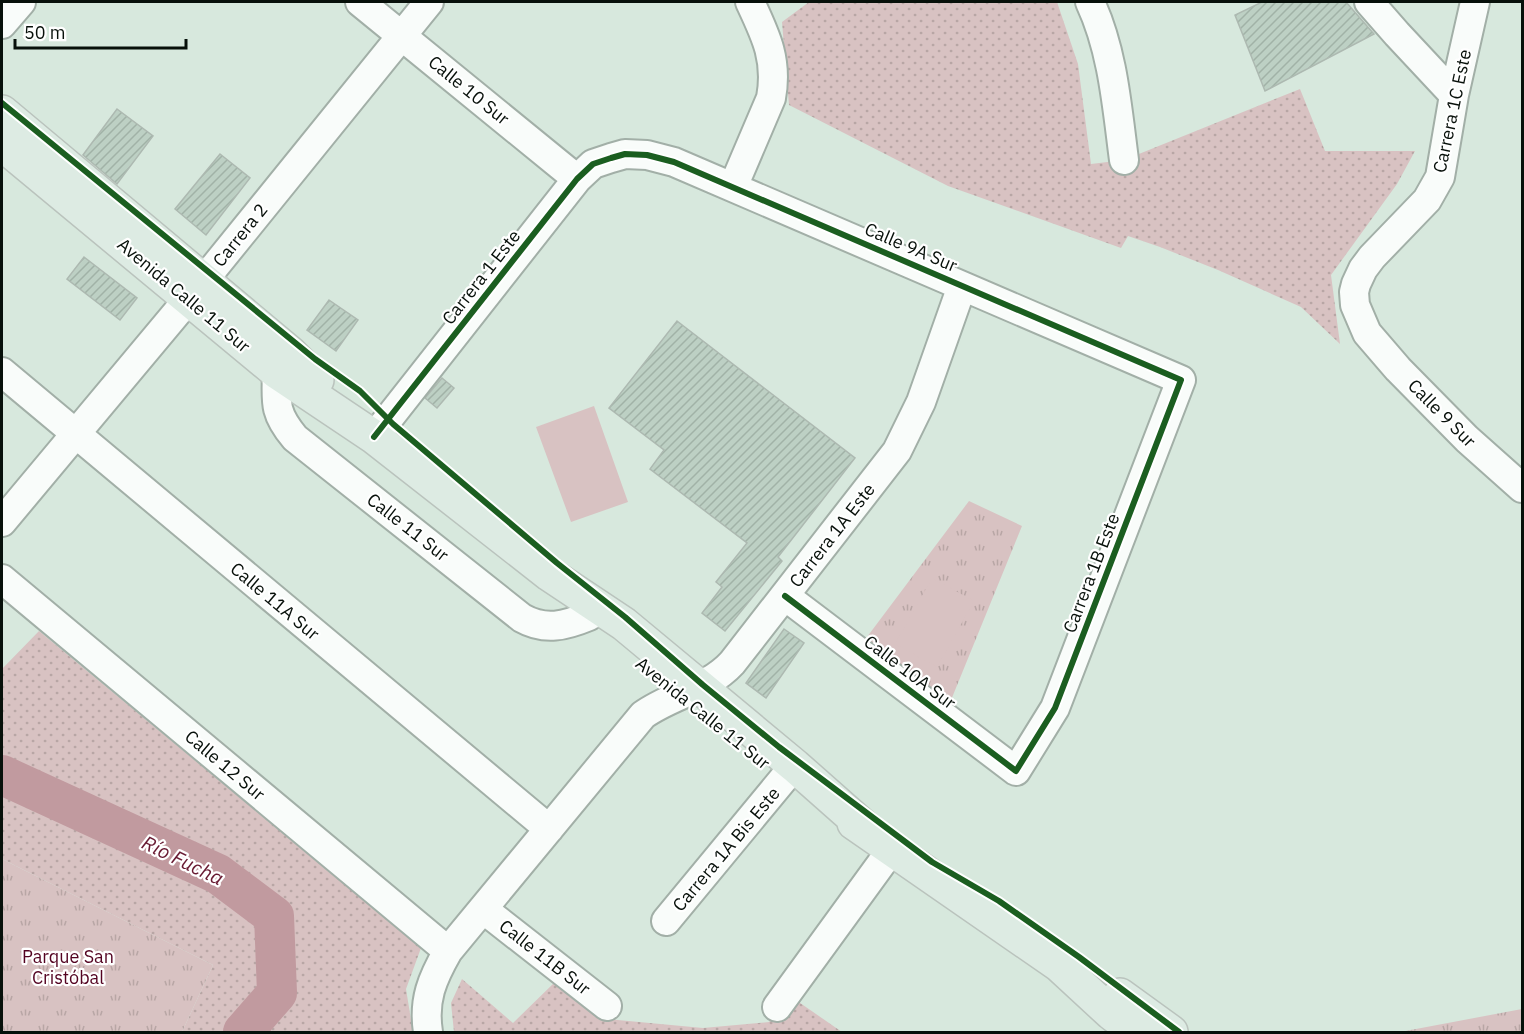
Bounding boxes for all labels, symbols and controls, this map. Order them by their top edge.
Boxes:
scale bar [15,12,186,50]
text: 50 m [24,21,66,44]
street label: Carrera 1C Este [1428,47,1476,175]
street label: Calle 10 Sur [424,50,515,130]
street label: Carrera 2 [207,199,273,271]
street label: Calle 9A Sur [861,217,961,277]
street label: Carrera 1 Este [437,225,525,329]
street label: Avenida Calle 11 Sur [113,233,255,358]
street label: Calle 9 Sur [1403,374,1481,452]
street label: Carrera 1A Este [784,478,880,592]
street label: Calle 11 Sur [362,488,454,566]
street label: Carrera 1B Este [1058,510,1124,636]
street label: Calle 11A Sur [226,557,325,645]
street label: Calle 10A Sur [859,630,961,714]
street label: Avenida Calle 11 Sur [631,652,775,775]
street label: Calle 12 Sur [180,725,270,805]
street label: Carrera 1A Bis Este [667,782,785,916]
water label: Río Fucha [138,829,228,891]
street label: Calle 11B Sur [495,914,596,1000]
park label: Parque San Cristóbal [22,945,114,989]

